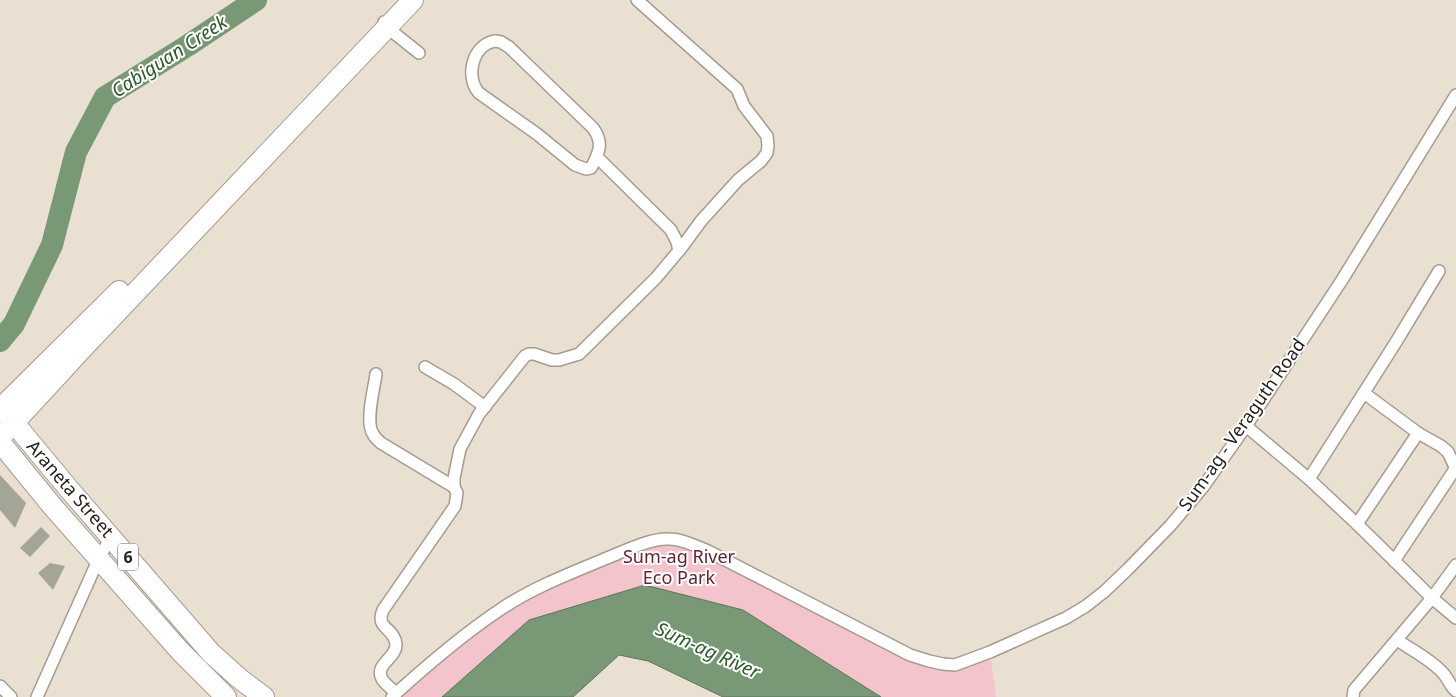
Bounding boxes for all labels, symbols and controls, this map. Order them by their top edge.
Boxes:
water label: Cabiguan Creek [106,8,232,103]
street label: Sum-ag - Veraguth Road [1172,333,1310,515]
street label: Araneta Street [22,435,120,542]
road number: 6 [118,544,138,570]
park label: Sum-ag River Eco Park [623,544,736,589]
water label: Sum-ag River [652,615,766,685]

